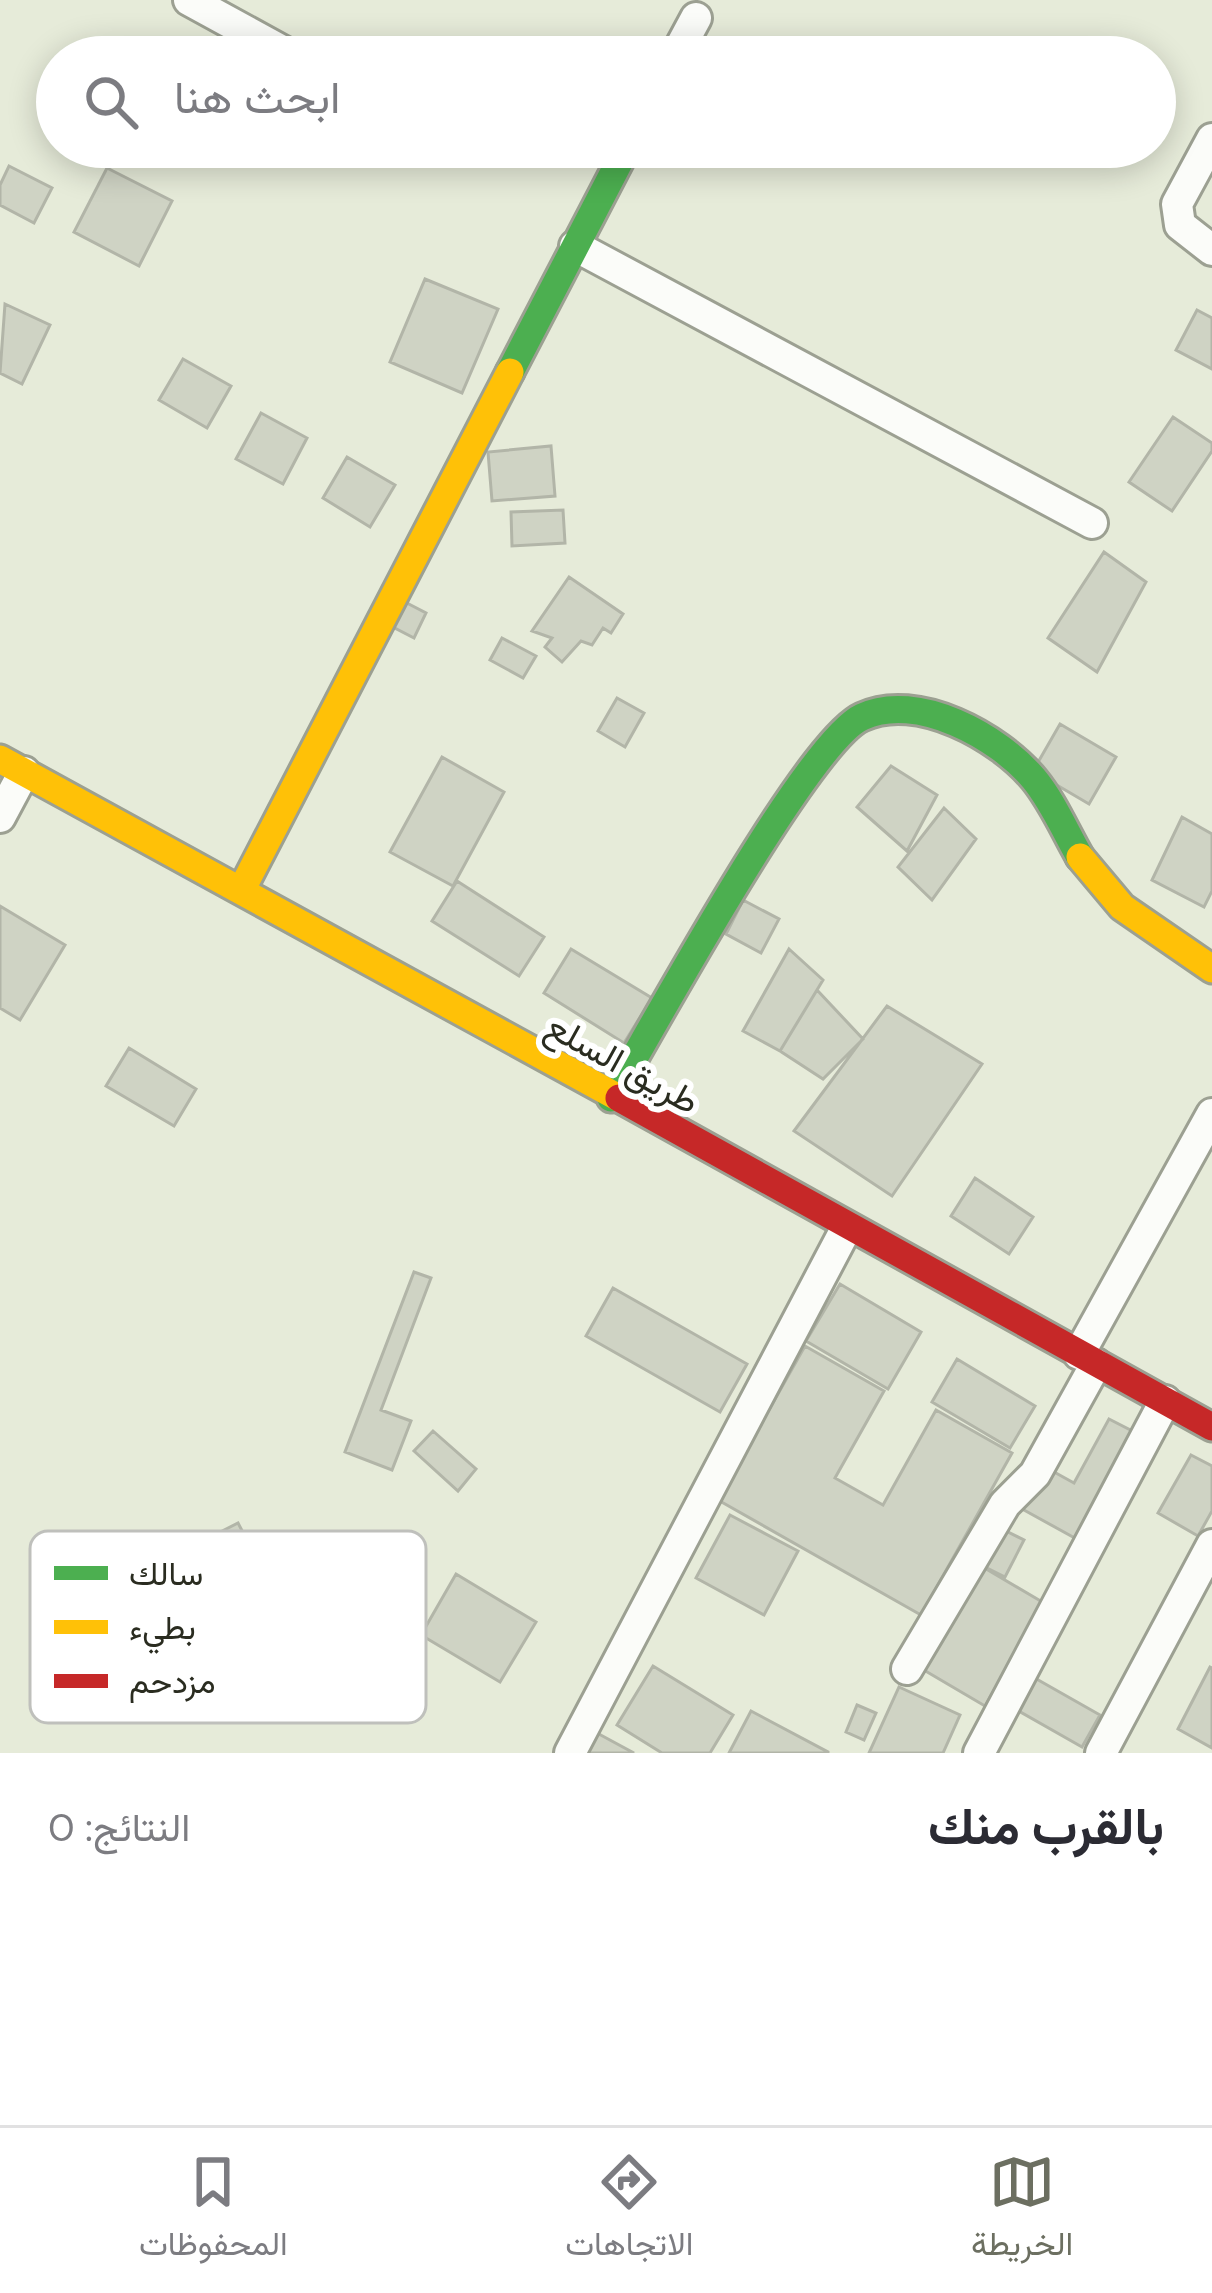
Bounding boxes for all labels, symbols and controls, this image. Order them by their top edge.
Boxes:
search box [36,36,1176,168]
text: ابحث هنا [174,68,340,127]
icon: search [78,69,144,135]
street label: طريق السلع [537,1002,708,1126]
legend [30,1531,426,1723]
text: سالك [129,1552,203,1595]
text: بطيء [129,1606,196,1654]
text: مزدحم [129,1660,216,1703]
text: بالقرب منك [928,1793,1164,1860]
text: النتائج: 0 [48,1802,190,1853]
tab: المحفوظات [139,2149,288,2273]
tab: الاتجاهات [565,2149,693,2273]
tab: الخريطة [971,2149,1073,2273]

